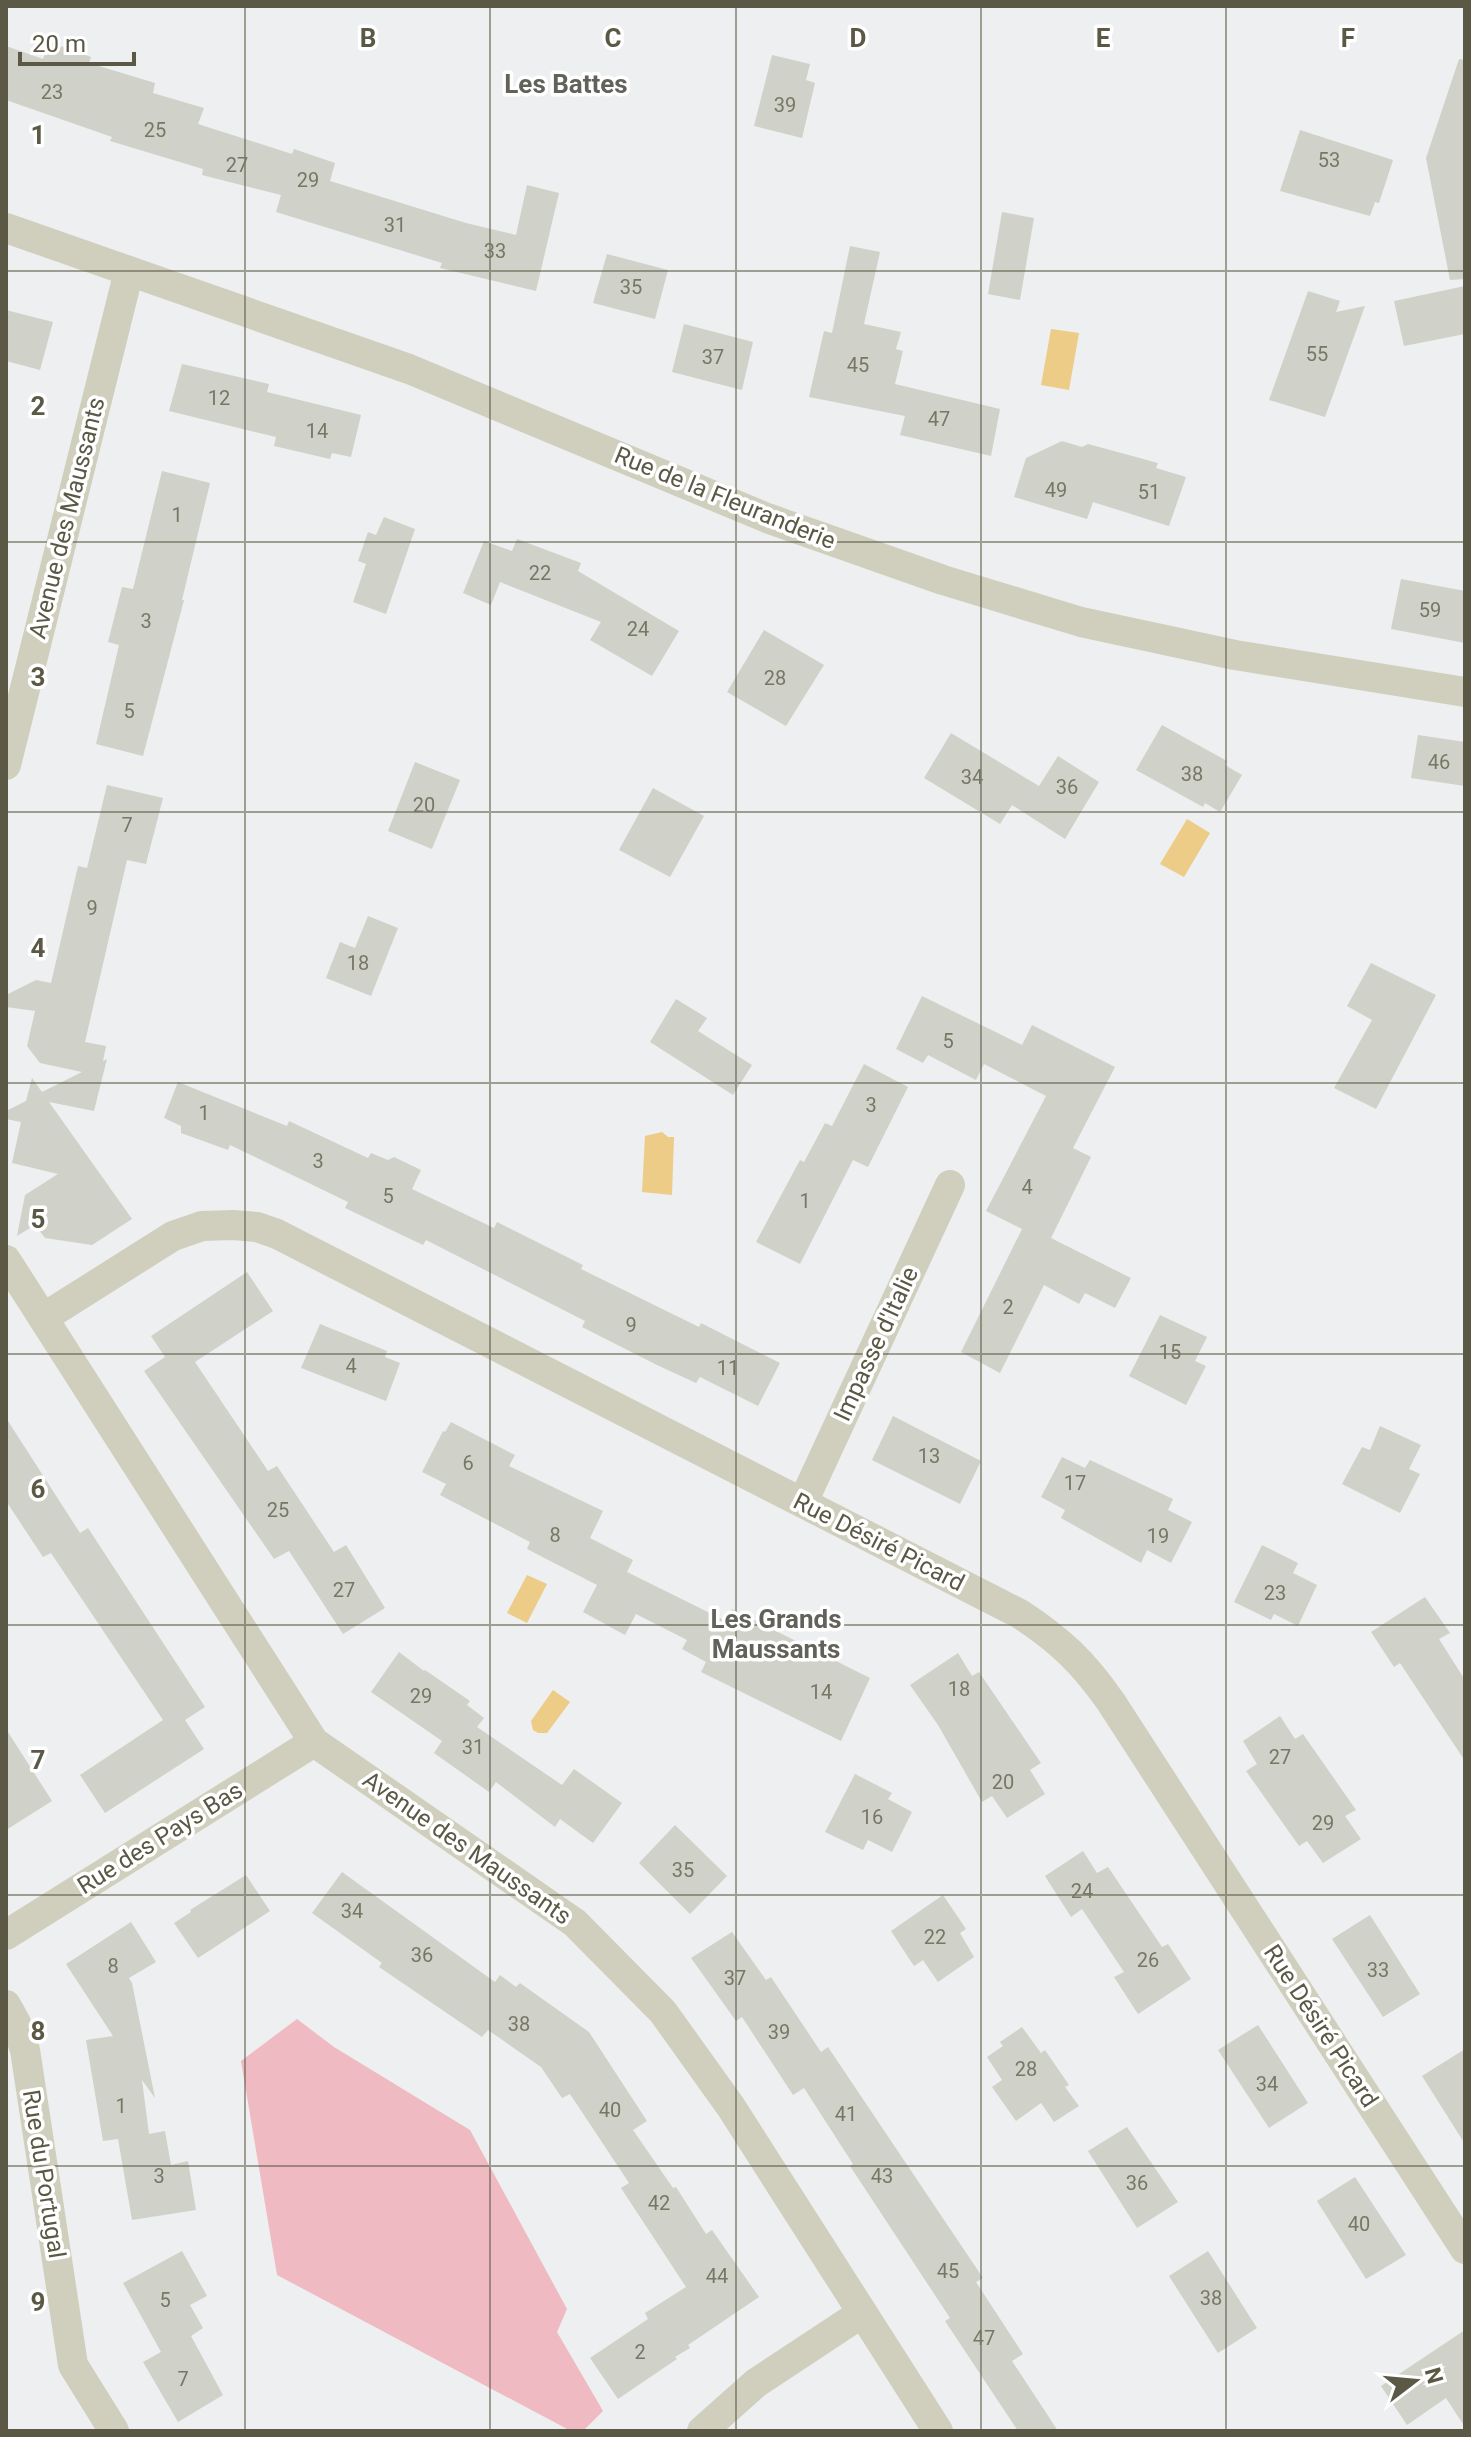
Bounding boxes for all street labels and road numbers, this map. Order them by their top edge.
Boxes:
street label: Avenue des Maussants [23,394,111,642]
street label: Rue de la Fleuranderie [610,441,840,555]
street label: Impasse d'Italie [828,1262,924,1426]
street label: Rue Désiré Picard [789,1487,969,1597]
street label: Avenue des Maussants [358,1766,576,1930]
street label: Rue des Pays Bas [72,1776,248,1900]
street label: Rue Désiré Picard [1258,1940,1384,2112]
street label: Rue du Portugal [17,2088,71,2260]

